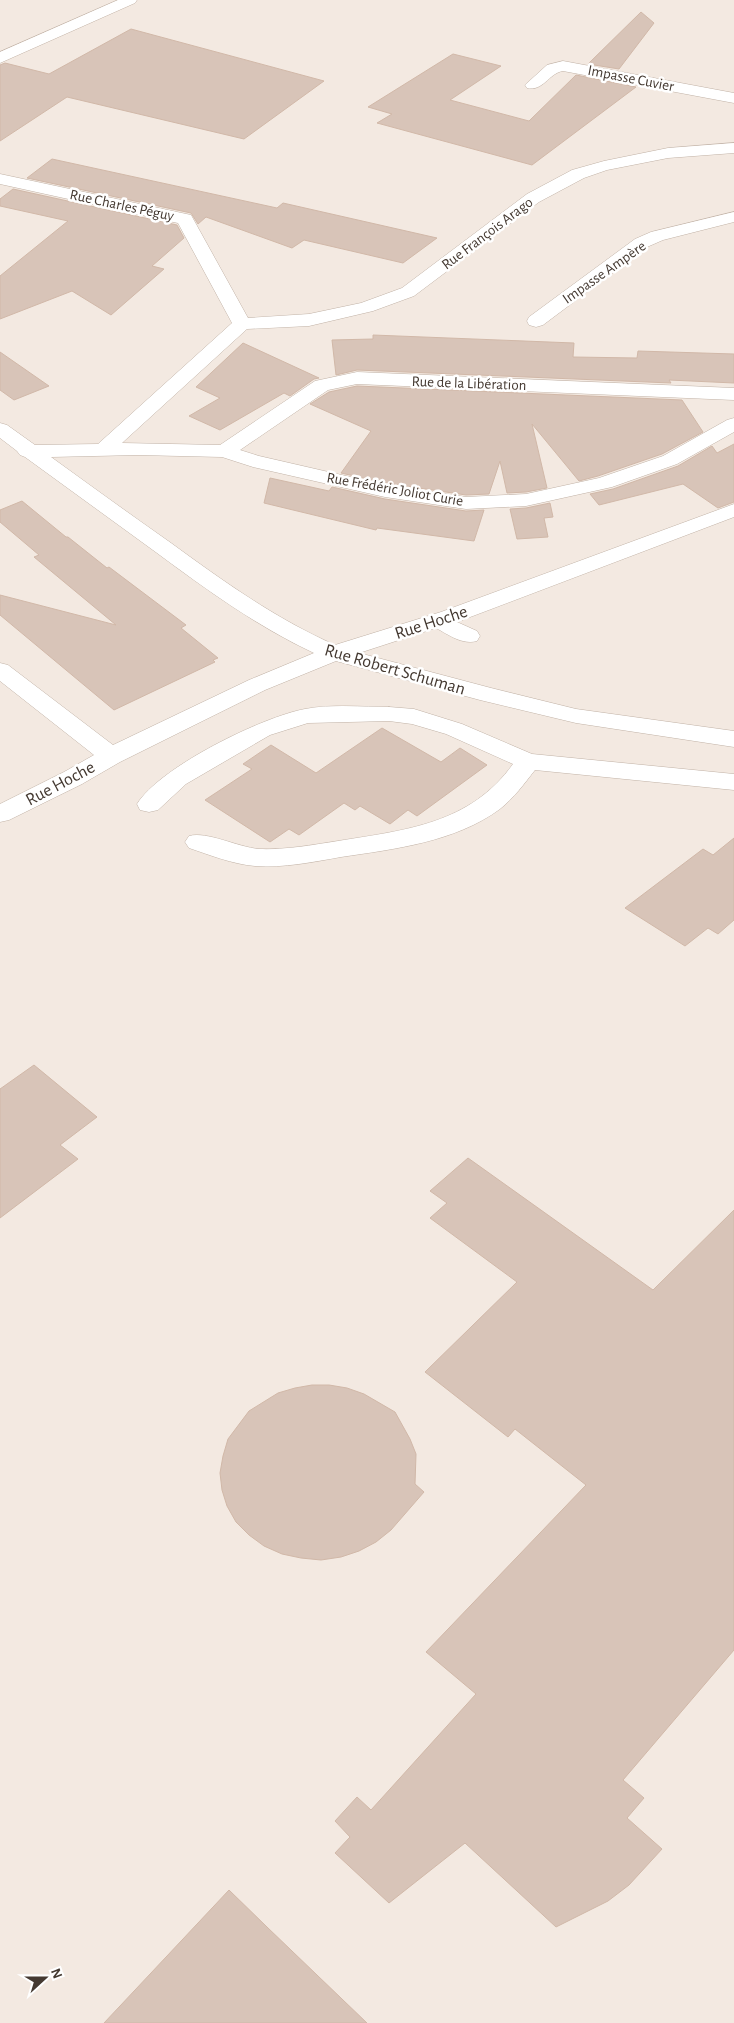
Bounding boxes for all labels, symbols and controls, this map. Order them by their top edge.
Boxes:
street label: Impasse Cuvier [586,63,676,94]
street label: Rue Charles Péguy [68,187,176,224]
street label: Rue François Arago [439,194,536,272]
street label: Impasse Ampère [560,238,649,307]
street label: Rue de la Libération [411,374,527,393]
street label: Rue Frédéric Joliot Curie [325,470,464,509]
street label: Rue Hoche [393,603,470,643]
street label: Rue Robert Schuman [322,641,467,699]
street label: Rue Hoche [23,758,98,810]
north arrow [20,1953,70,2003]
text: N [48,1967,64,1981]

